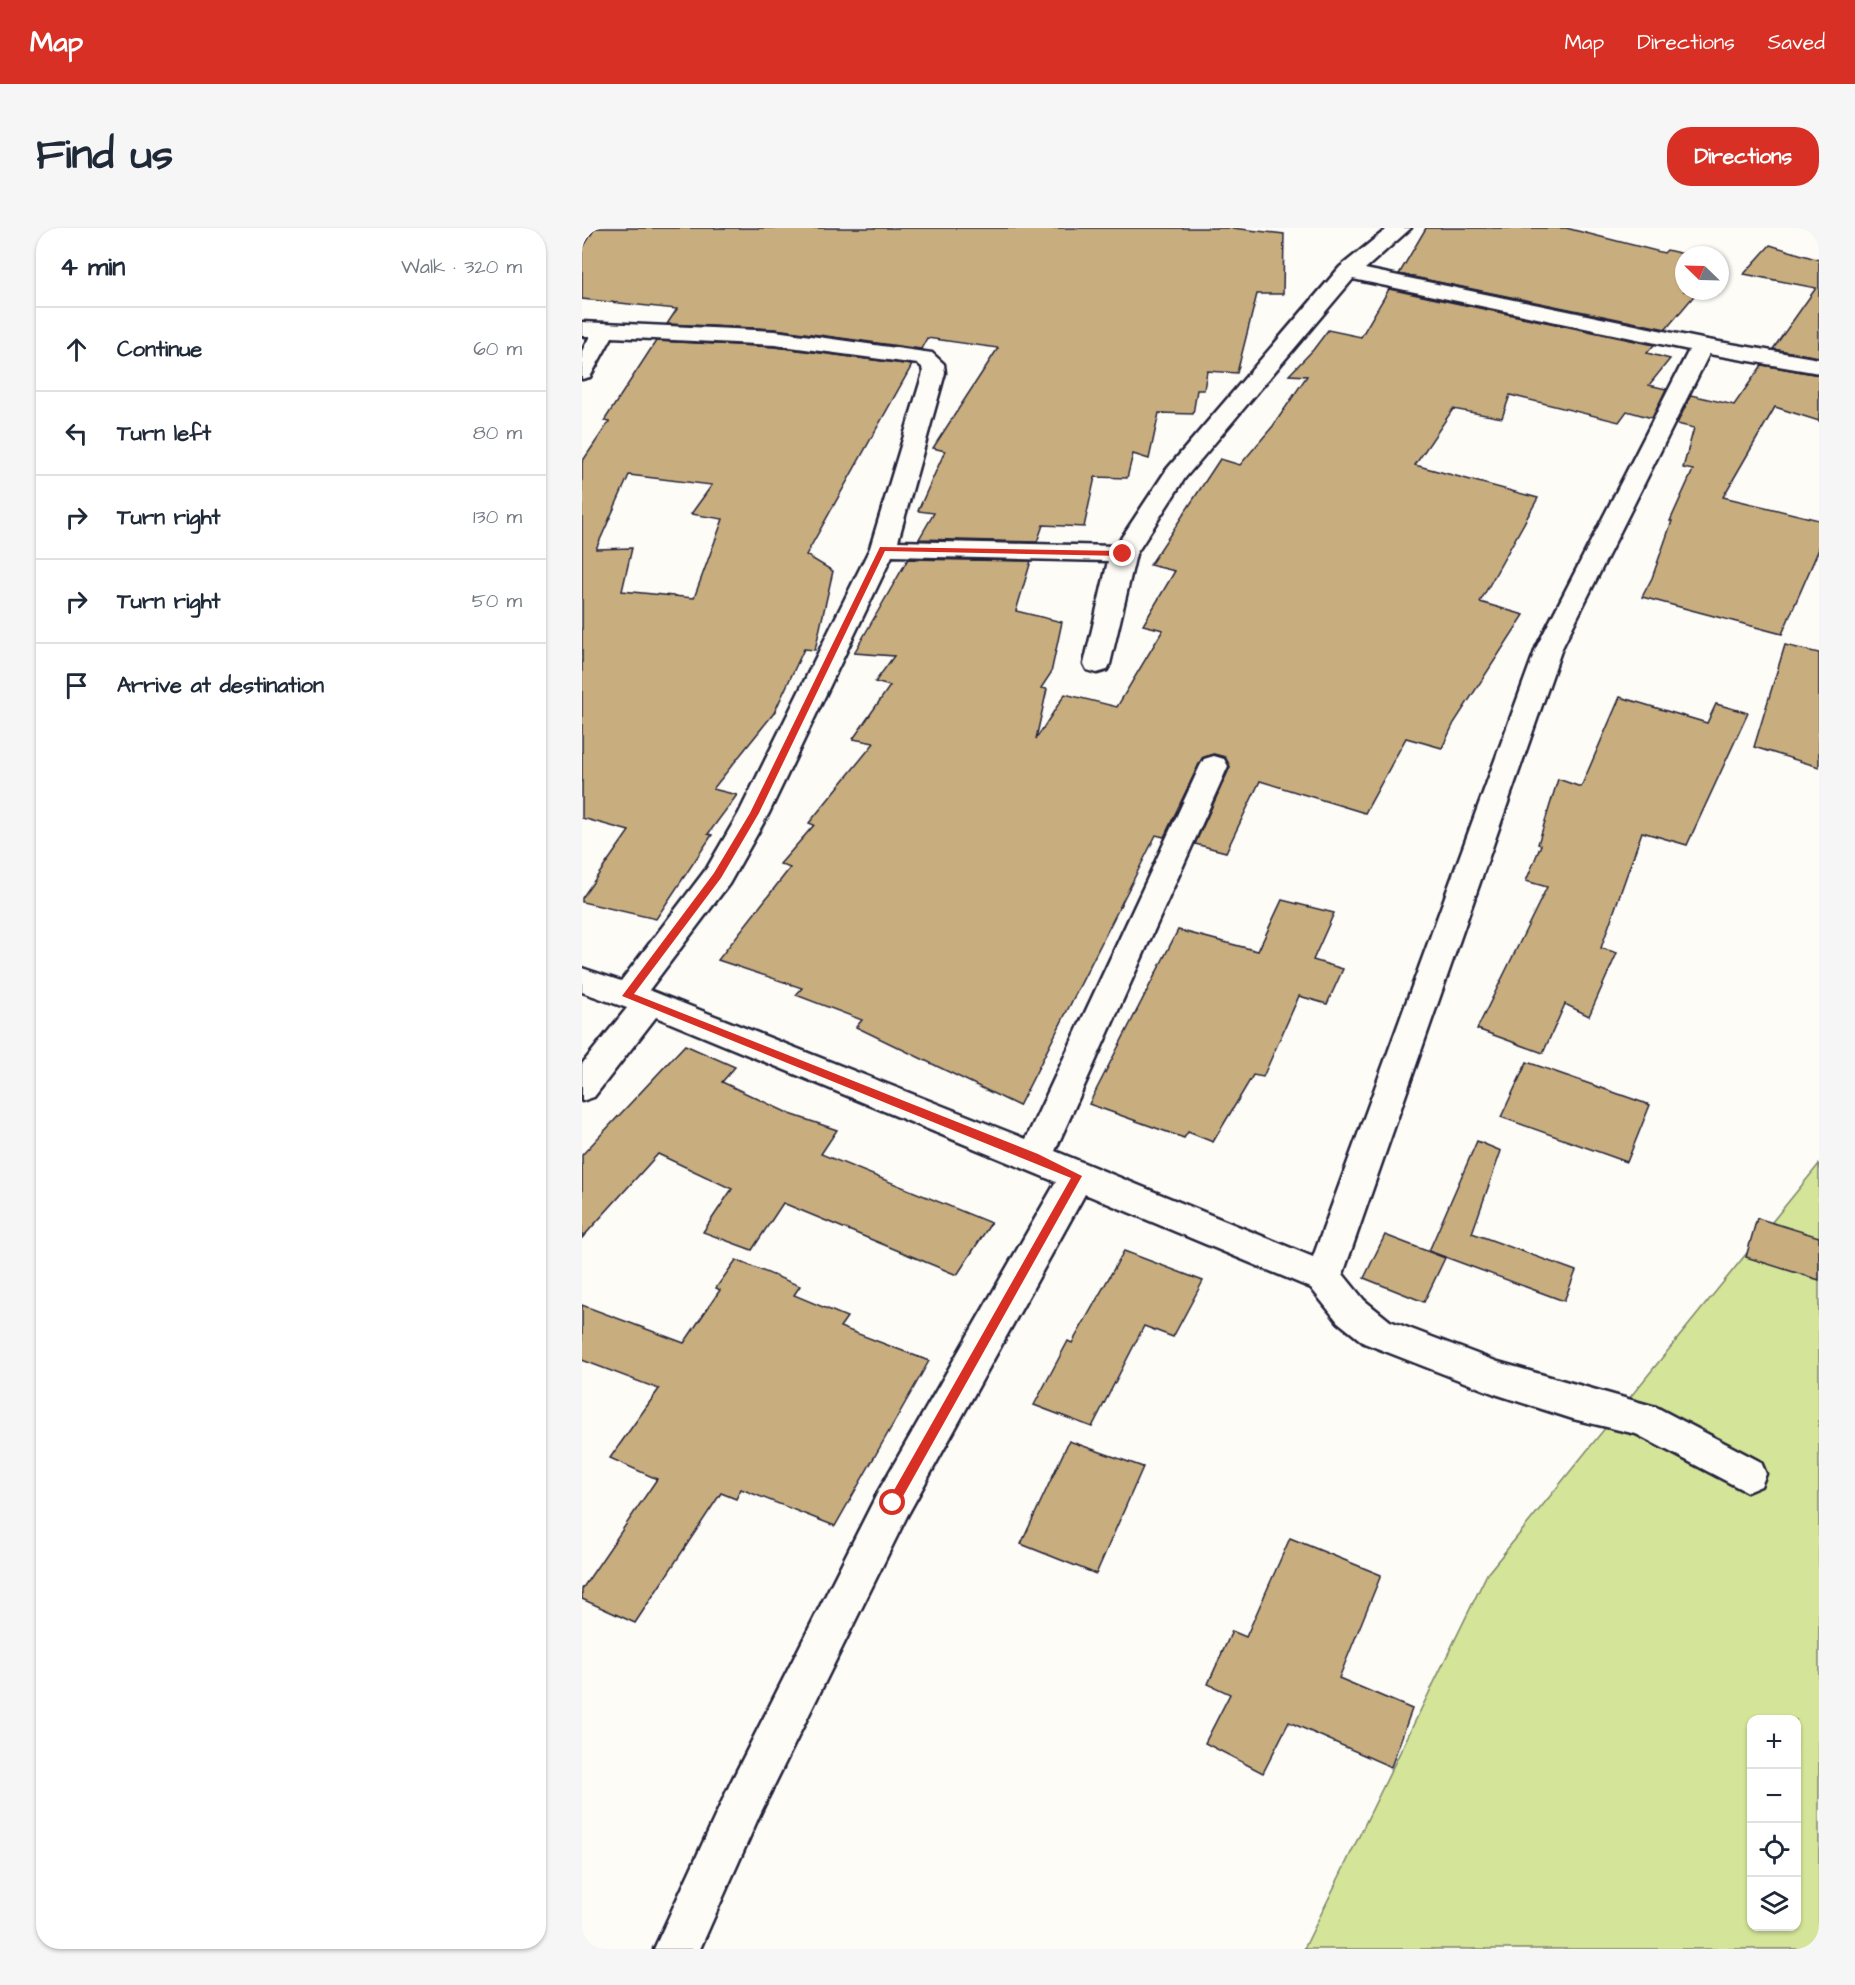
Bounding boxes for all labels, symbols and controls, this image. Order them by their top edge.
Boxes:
text: Map [30,23,83,62]
text: Map [1564,28,1604,57]
text: Directions [1637,28,1735,57]
text: Saved [1768,28,1825,57]
text: Find us [36,127,173,185]
button: Directions [1667,127,1819,186]
north arrow [1675,246,1729,300]
text: 4 min [60,249,125,285]
text: Walk · 320 m [401,253,522,281]
icon: ahead [60,333,93,366]
text: Continue [117,334,202,365]
text: 60 m [473,335,522,363]
icon: left [60,417,93,450]
text: Turn left [117,418,211,449]
text: 80 m [473,419,522,447]
icon: right [60,501,93,534]
text: Turn right [117,502,220,533]
text: 130 m [473,503,522,531]
route end [1109,540,1135,566]
icon: right [60,585,93,618]
text: Turn right [117,586,220,617]
text: 50 m [472,587,522,615]
icon: arrive [60,669,93,702]
text: Arrive at destination [117,670,324,701]
route start [879,1489,905,1515]
map controls [1747,1715,1801,1931]
button: + [1747,1715,1801,1769]
button: − [1747,1769,1801,1823]
button: locate [1747,1823,1801,1877]
button: layers [1747,1877,1801,1931]

